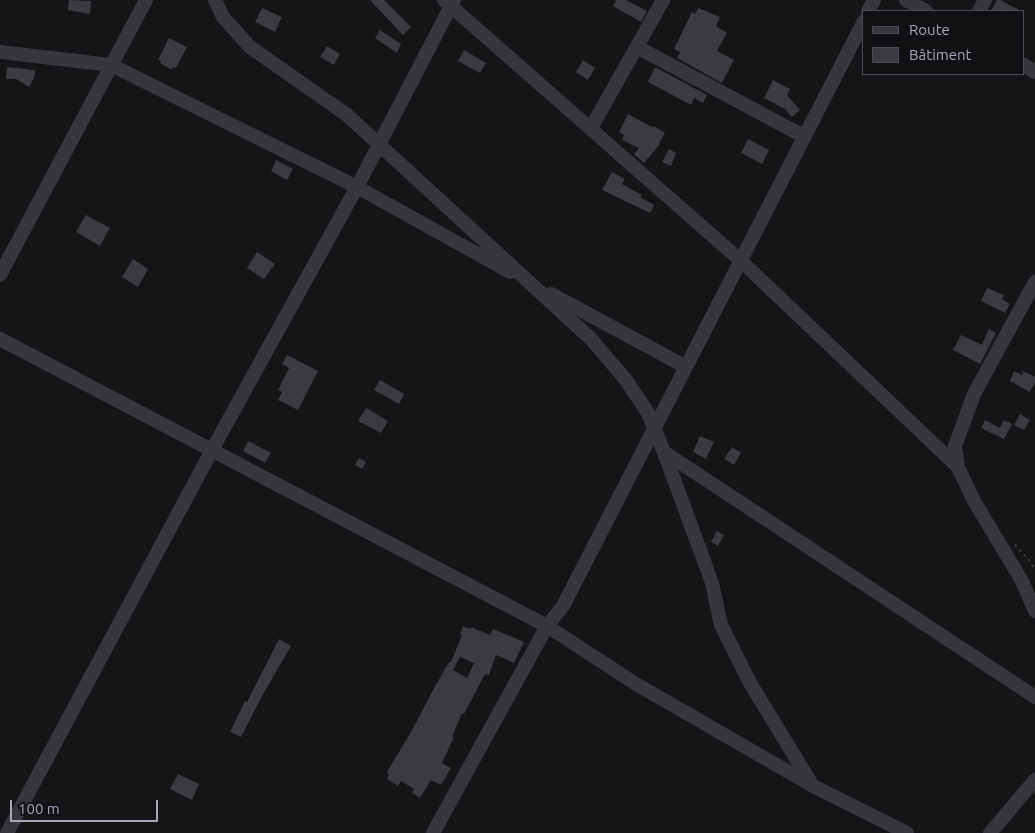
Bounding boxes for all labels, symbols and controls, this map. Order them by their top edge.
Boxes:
legend [862,10,1025,75]
text: Route [909,21,950,38]
text: Bâtiment [909,46,971,63]
scale bar [12,790,160,822]
text: 100 m [18,800,60,817]

